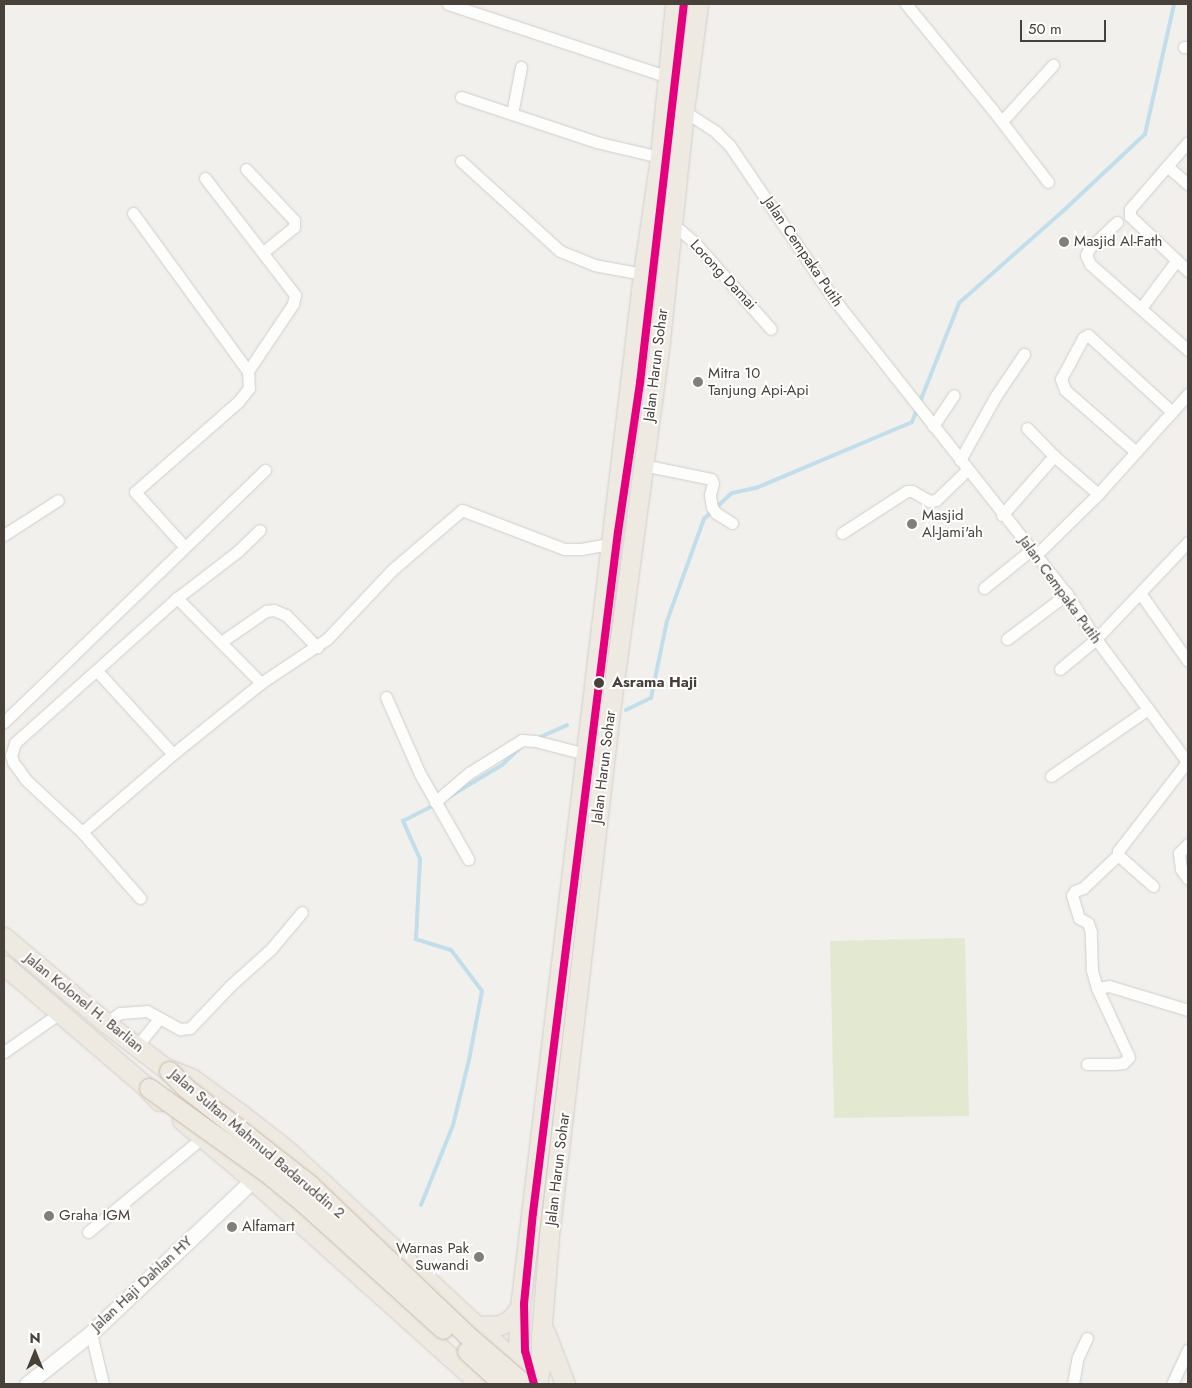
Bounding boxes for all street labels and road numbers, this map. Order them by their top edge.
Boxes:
street label: Jalan Cempaka Putih [760,194,846,310]
street label: Lorong Damai [686,236,760,314]
street label: Jalan Harun Sohar [640,307,672,423]
street label: Jalan Cempaka Putih [1015,533,1105,647]
street label: Jalan Harun Sohar [588,709,620,825]
street label: Jalan Kolonel H. Barlian [21,949,147,1057]
street label: Jalan Sultan Mahmud Badaruddin 2 [166,1066,348,1222]
street label: Jalan Harun Sohar [542,1111,574,1227]
street label: Jalan Haji Dahlan HY [88,1233,196,1335]

